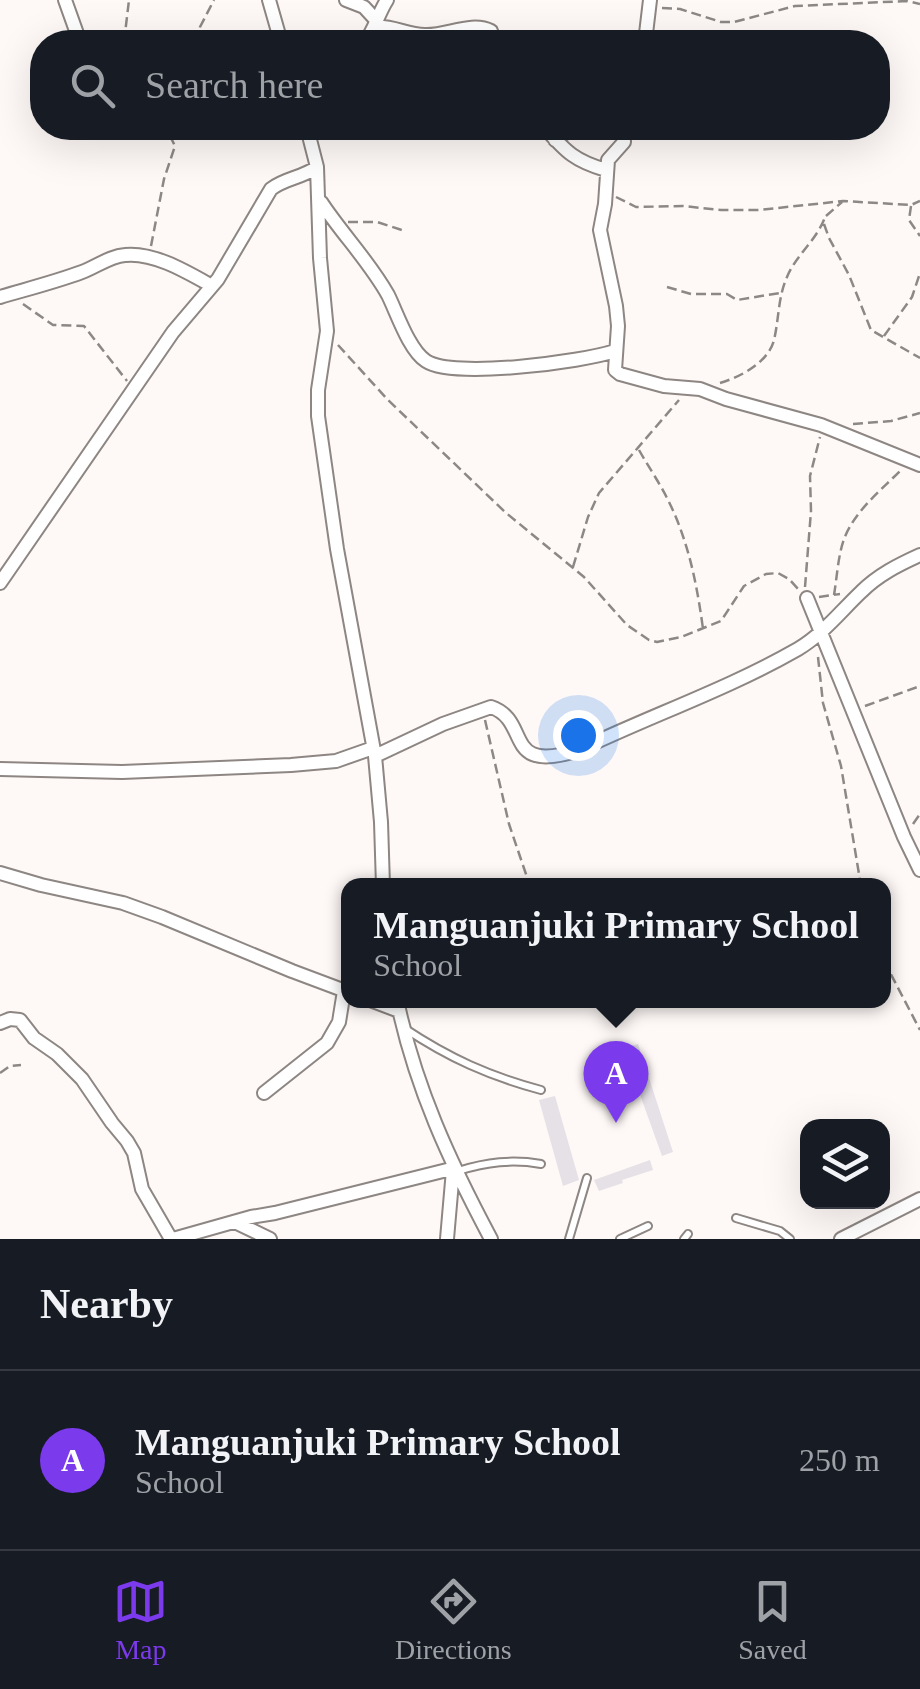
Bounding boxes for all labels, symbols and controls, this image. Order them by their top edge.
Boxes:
search box [30,30,890,140]
icon: search [65,58,120,113]
text: Search here [145,64,323,106]
your location [553,710,604,761]
popup [341,878,891,1008]
text: Manguanjuki Primary School [373,904,859,946]
text: School [373,947,462,983]
pin: A [584,1040,648,1123]
map controls [800,1119,890,1209]
button: layers [800,1119,890,1209]
text: Nearby [40,1281,173,1327]
text: Manguanjuki Primary School [135,1421,621,1463]
text: A [61,1442,84,1478]
text: 250 m [799,1442,880,1478]
text: School [135,1464,224,1500]
tab: Map [113,1574,168,1666]
tab: Directions [395,1574,512,1666]
tab: Saved [738,1574,807,1666]

